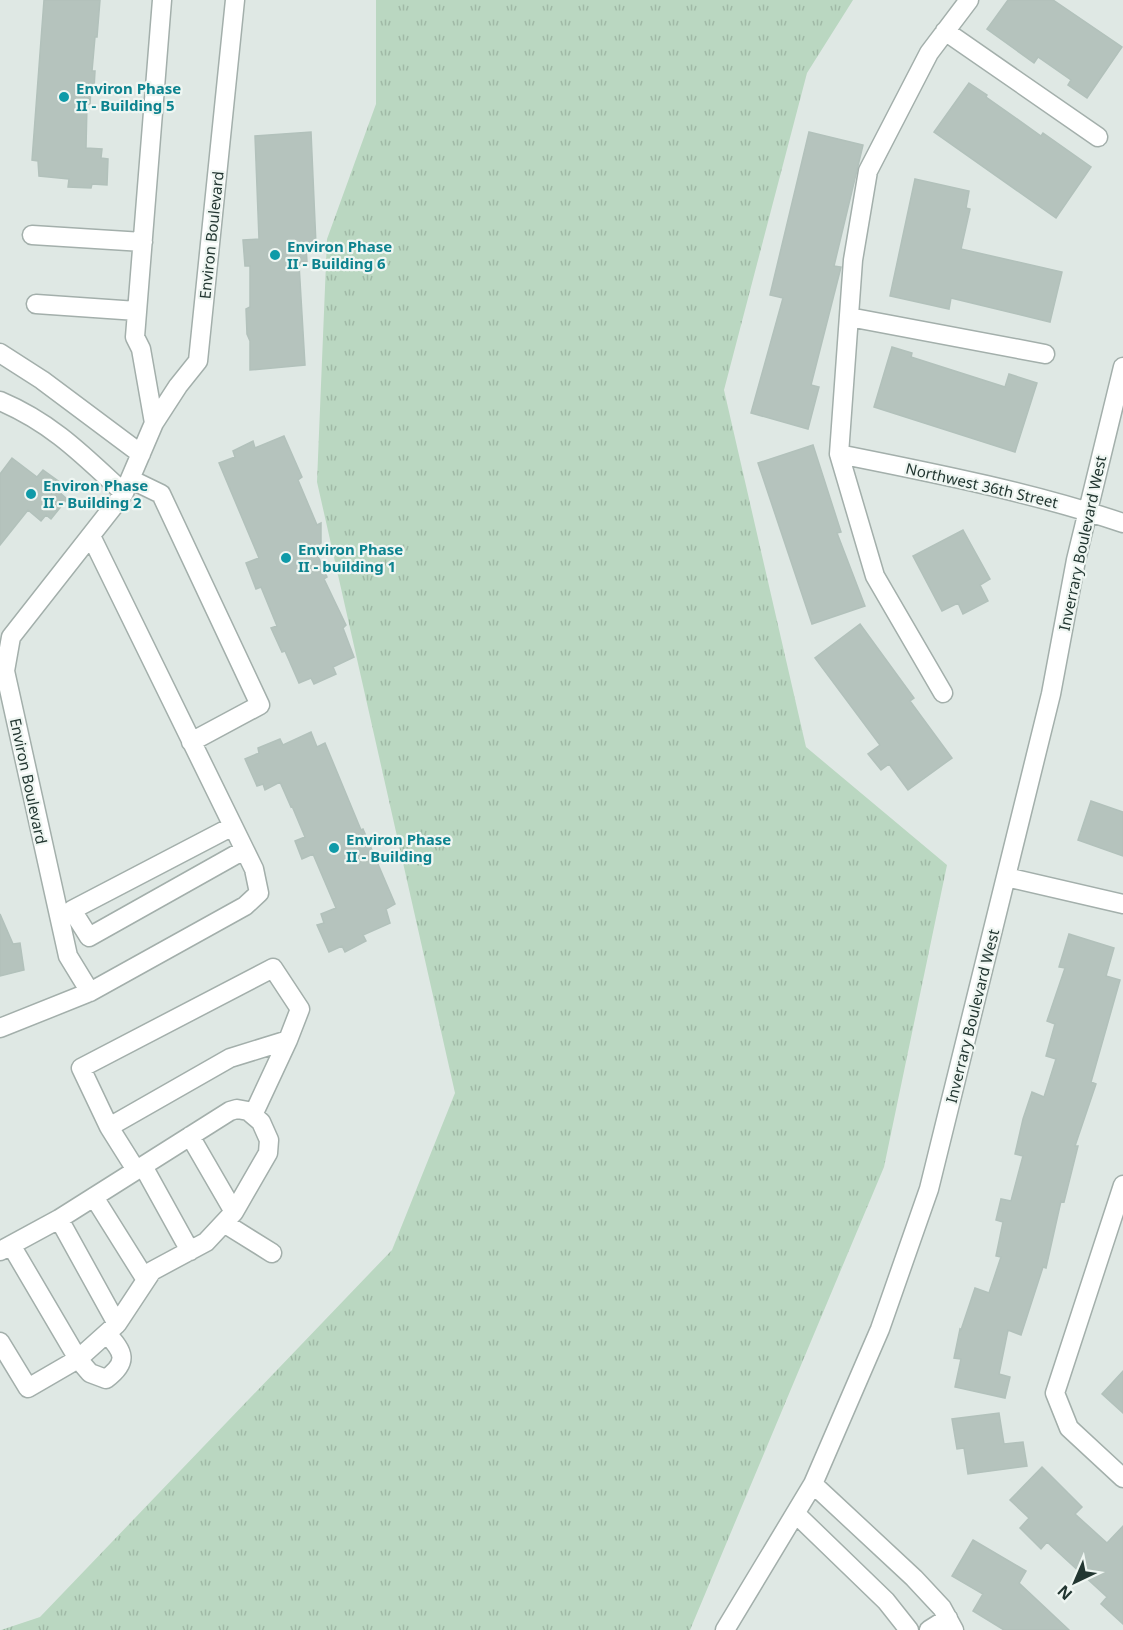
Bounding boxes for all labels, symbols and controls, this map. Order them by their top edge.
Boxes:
place label: Environ Phase II - Building 5 [76,78,181,115]
marker: Environ Phase II - Building 5 [57,90,71,104]
street label: Environ Boulevard [194,170,228,300]
place label: Environ Phase II - Building 6 [287,236,392,273]
marker: Environ Phase II - Building 6 [268,248,282,262]
street label: Inverrary Boulevard West [1054,453,1110,632]
street label: Northwest 36th Street [904,458,1061,512]
place label: Environ Phase II - Building 2 [43,475,148,512]
marker: Environ Phase II - Building 2 [24,487,38,501]
place label: Environ Phase II - building 1 [298,539,403,576]
marker: Environ Phase II - building 1 [279,551,293,565]
street label: Environ Boulevard [6,716,52,846]
place label: Environ Phase II - Building [346,829,451,866]
marker: Environ Phase II - Building [327,841,341,855]
street label: Inverrary Boulevard West [941,926,1003,1105]
north arrow [1045,1552,1105,1612]
text: N [1052,1580,1077,1605]

